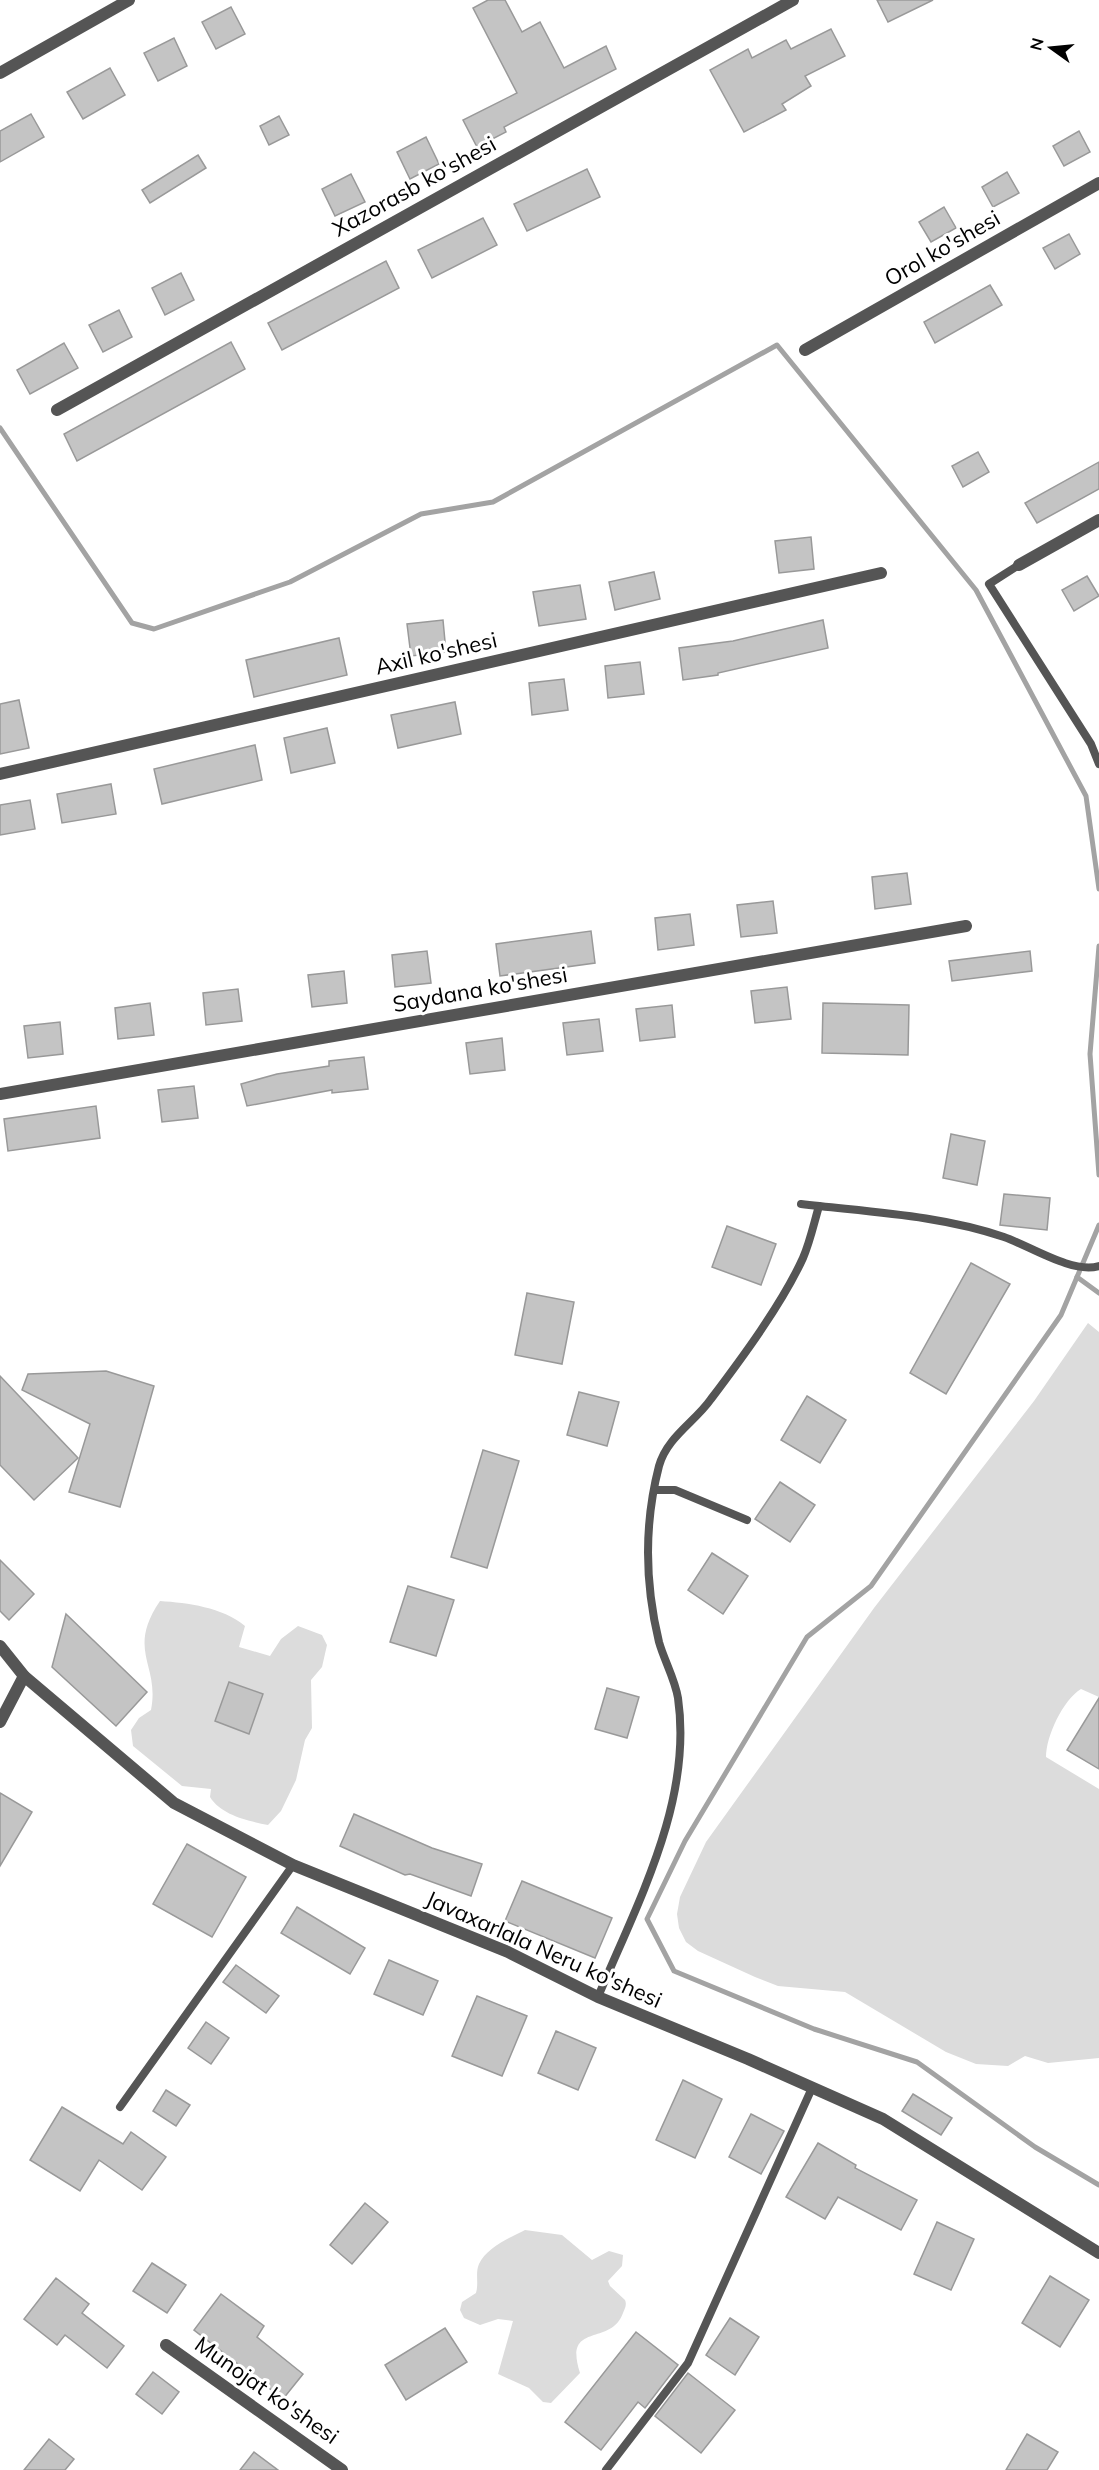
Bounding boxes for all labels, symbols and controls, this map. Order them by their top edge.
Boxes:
north arrow [1021,18,1081,78]
text: N [1025,36,1048,53]
street label: Xazorasb ko'shesi [327,129,501,243]
street label: Orol ko'shesi [879,204,1005,292]
street label: Axil ko'shesi [372,625,500,681]
street label: Saydana ko'shesi [390,960,570,1018]
street label: Javaxarlala Neru ko'shesi [422,1884,666,2014]
street label: Munojat ko'shesi [190,2330,344,2450]

